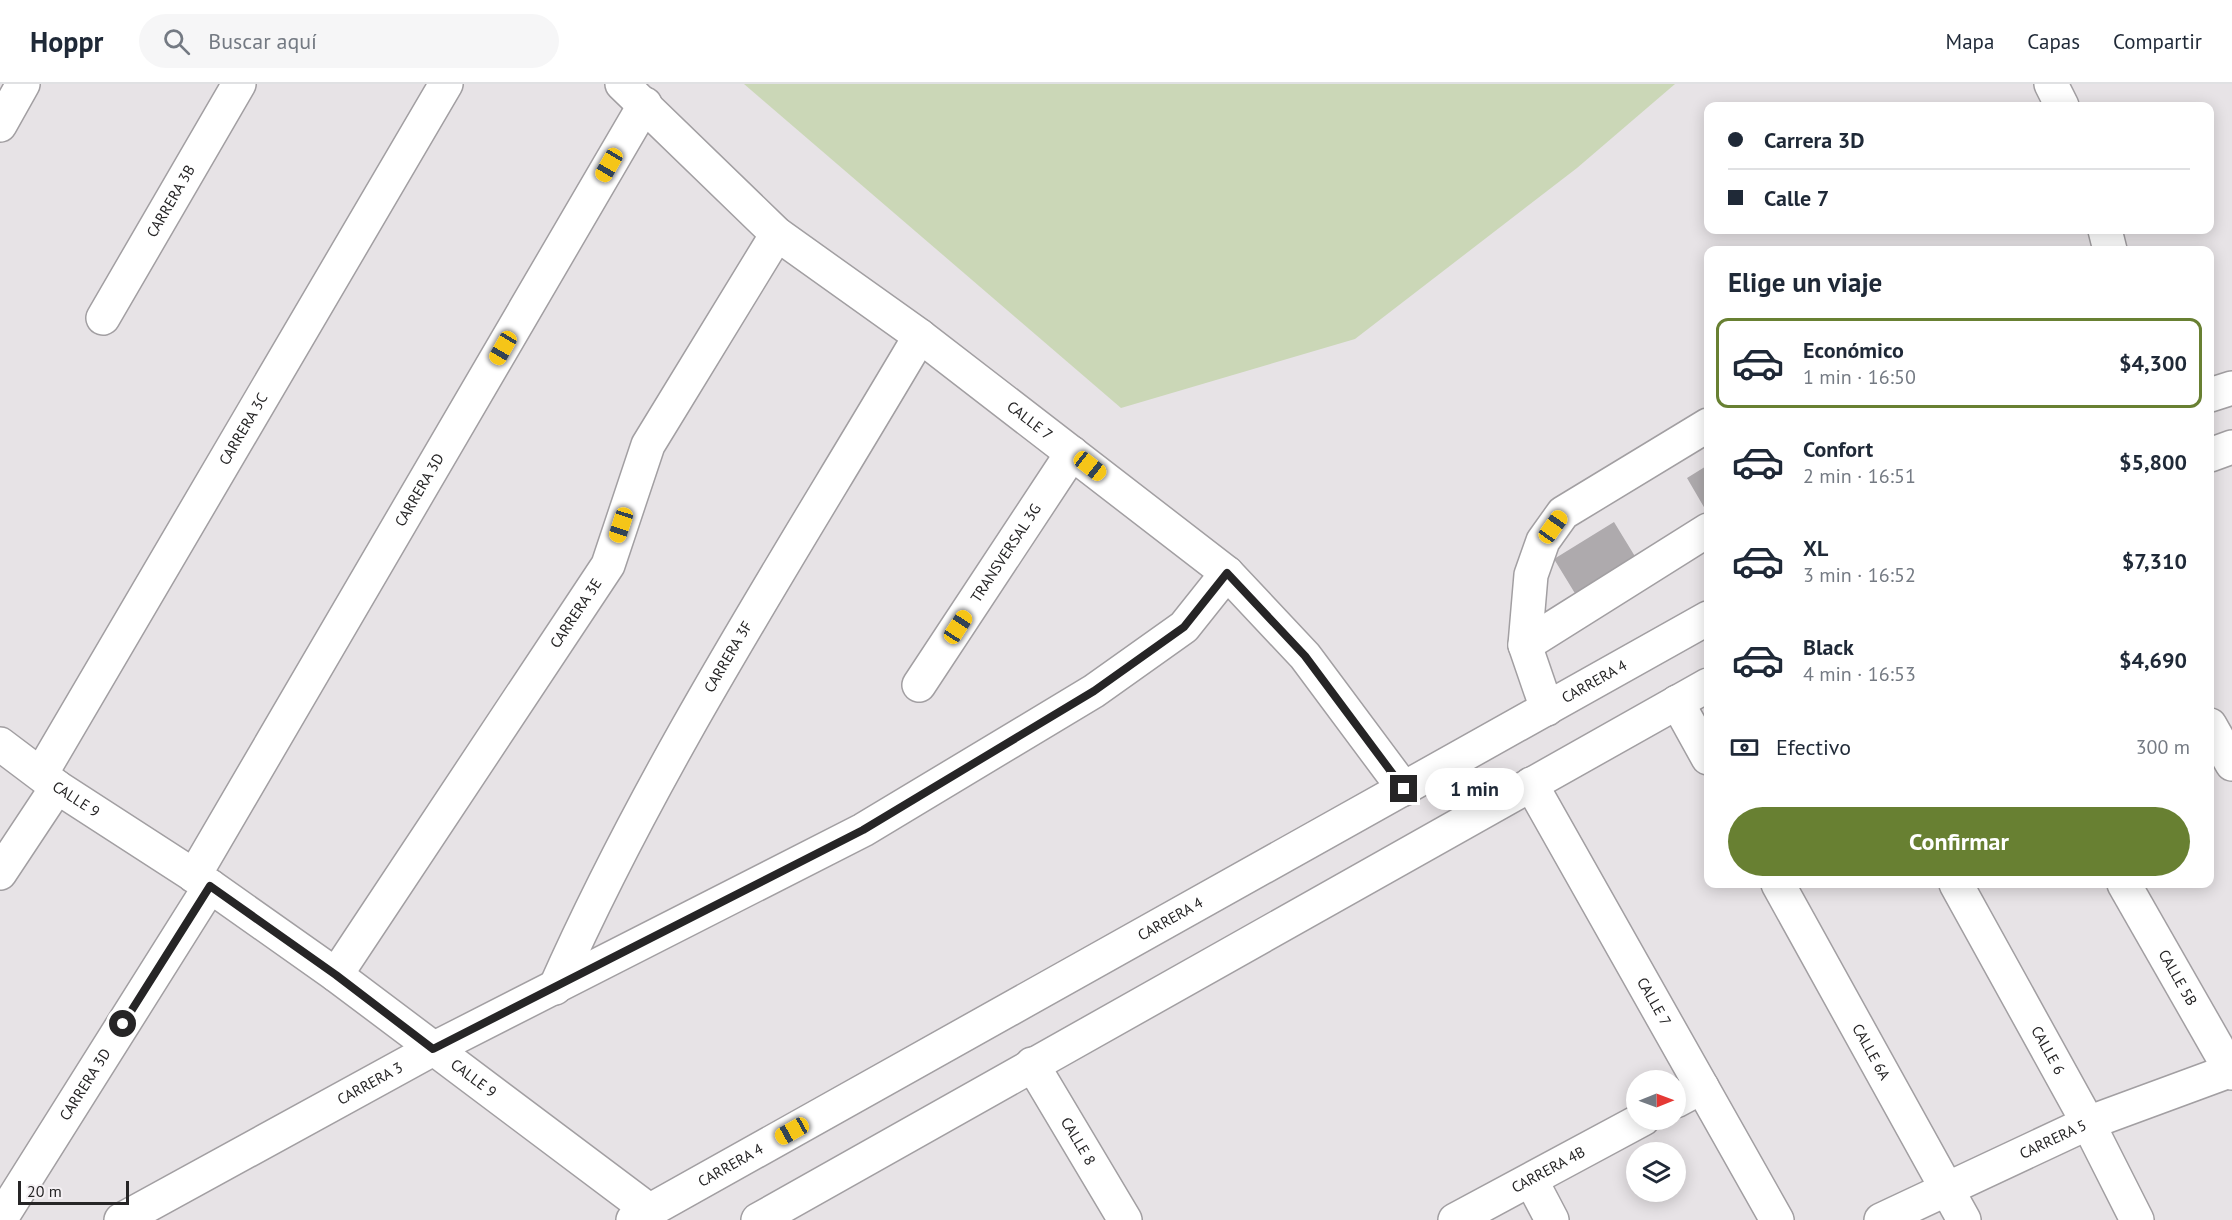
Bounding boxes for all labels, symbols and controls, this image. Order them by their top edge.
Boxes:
search box [139,14,559,68]
text: Hoppr [30,23,103,60]
icon: search [160,25,193,58]
text: Buscar aquí [208,27,317,55]
text: Mapa [1946,28,1994,55]
text: Capas [2027,28,2080,55]
text: Compartir [2113,28,2202,55]
text: Carrera 3D [1764,126,1865,154]
car [592,145,626,185]
street label: CARRERA 3B [142,161,199,241]
text: Calle 7 [1764,184,1829,212]
text: Elige un viaje [1728,265,1882,299]
car [486,328,520,368]
icon: car [1731,336,1785,390]
text: Económico [1803,336,1904,364]
text: $4,300 [2119,349,2187,377]
text: 1 min · 16:50 [1803,364,1916,390]
street label: CARRERA 3C [215,389,272,468]
street label: CALLE 7 [1003,397,1057,444]
icon: car [1731,435,1785,489]
text: Confort [1803,435,1873,463]
car [1070,448,1110,484]
text: $5,800 [2119,448,2187,476]
street label: CARRERA 3D [390,450,448,530]
text: 2 min · 16:51 [1803,463,1916,489]
street label: TRANSVERSAL 3G [966,500,1045,606]
car [607,505,635,545]
car [1535,507,1571,547]
icon: car [1731,534,1785,588]
text: XL [1803,534,1828,562]
text: $7,310 [2122,547,2187,575]
text: 3 min · 16:52 [1803,562,1916,588]
street label: CARRERA 3E [546,575,605,652]
car [941,607,975,647]
street label: CARRERA 3F [700,617,756,696]
icon: car [1731,633,1785,687]
text: Black [1803,633,1854,661]
text: $4,690 [2119,646,2187,674]
street label: CARRERA 4 [1558,655,1630,707]
text: 4 min · 16:53 [1803,661,1916,687]
icon: cash [1728,731,1761,764]
text: Efectivo [1776,733,1851,761]
text: 300 m [2136,734,2190,760]
callout: 1 min [1425,768,1524,810]
route end [1390,775,1417,802]
text: 1 min [1450,776,1499,802]
street label: CALLE 9 [49,777,104,821]
button: Confirmar [1728,807,2190,876]
street label: CARRERA 4 [1134,893,1206,944]
street label: CALLE 5B [2155,946,2202,1009]
street label: CALLE 7 [1633,974,1676,1029]
route start [109,1010,136,1037]
street label: CALLE 6A [1848,1020,1895,1083]
street label: CALLE 6 [2027,1022,2069,1078]
street label: CARRERA 3D [55,1045,114,1124]
street label: CALLE 9 [447,1055,501,1101]
street label: CARRERA 3 [334,1057,406,1109]
north arrow [1626,1070,1686,1130]
map controls [1626,1070,1686,1202]
car [772,1114,812,1148]
street label: CALLE 8 [1057,1114,1100,1169]
street label: CARRERA 5 [2016,1115,2089,1163]
street label: CARRERA 4 [695,1139,766,1191]
street label: CARRERA 4B [1508,1142,1588,1197]
button: layers [1626,1142,1686,1202]
scale bar [18,1178,129,1206]
text: 20 m [27,1181,62,1201]

